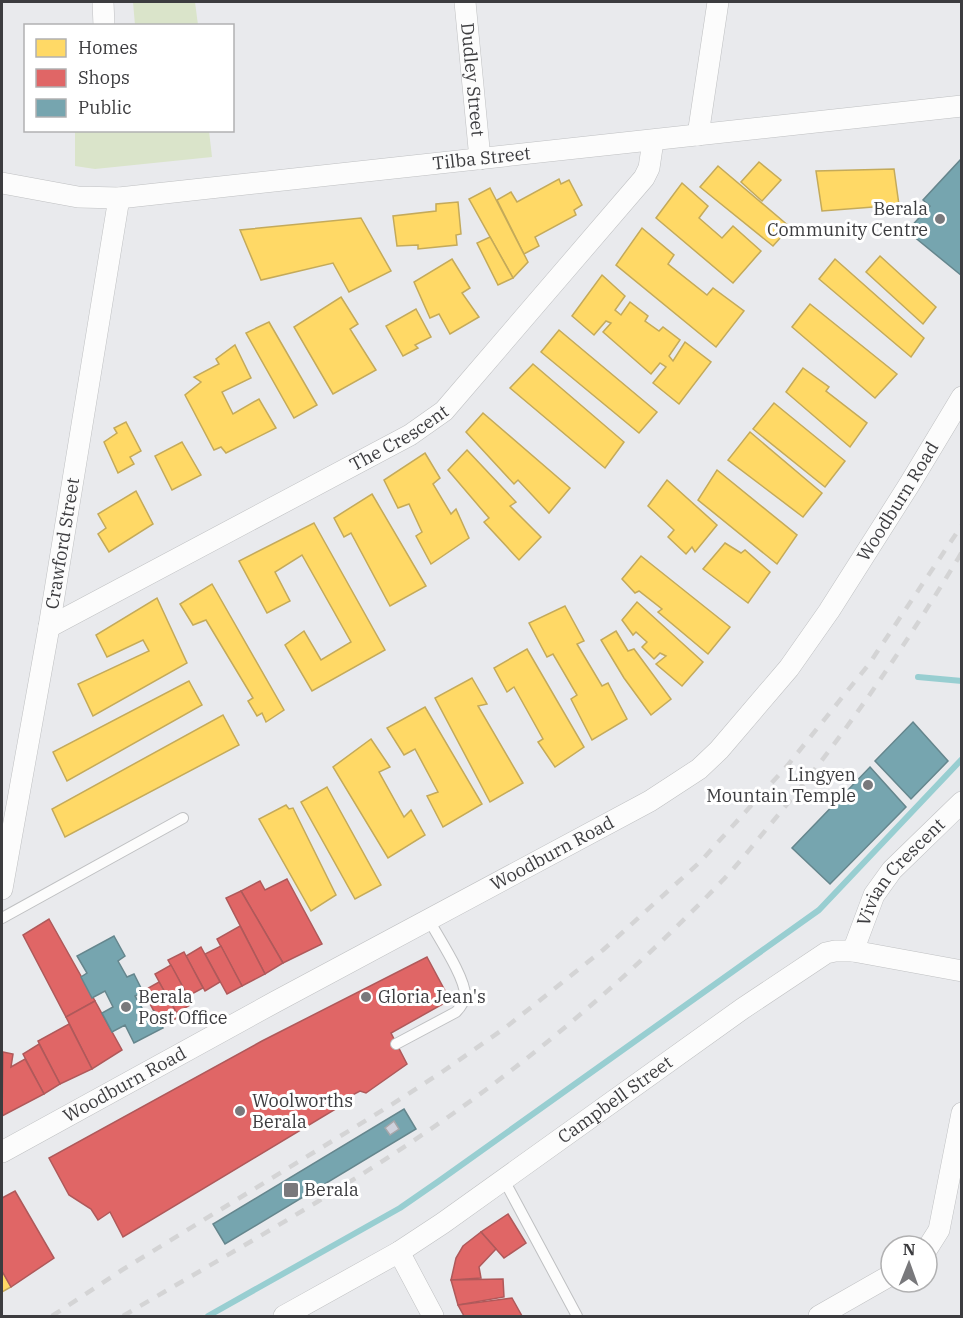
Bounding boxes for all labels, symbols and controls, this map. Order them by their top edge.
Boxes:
street label: Dudley Street [456,22,490,138]
legend [24,24,234,132]
text: Homes [78,36,138,59]
text: Shops [78,66,130,89]
text: Public [78,96,132,119]
street label: Tilba Street [431,141,532,175]
place label: Berala Community Centre [767,197,928,241]
marker: Berala Community Centre [933,212,947,226]
street label: The Crescent [346,399,453,476]
street label: Woodburn Road [852,437,944,565]
street label: Crawford Street [40,476,84,611]
place label: Lingyen Mountain Temple [706,763,856,807]
marker: Lingyen Mountain Temple [861,778,875,792]
street label: Woodburn Road [486,811,618,895]
street label: Vivian Crescent [851,813,950,929]
place label: Berala Post Office [138,985,227,1029]
place label: Gloria Jean's [378,985,486,1008]
marker: Gloria Jean's [359,990,373,1004]
marker: Berala Post Office [119,1000,133,1014]
street label: Woodburn Road [59,1041,190,1127]
street label: Campbell Street [553,1051,677,1148]
place label: Woolworths Berala [252,1089,353,1133]
marker: Woolworths Berala [233,1104,247,1118]
place label: Berala [304,1178,359,1201]
marker: Berala [282,1181,300,1199]
north arrow [879,1234,939,1294]
text: N [903,1239,916,1259]

